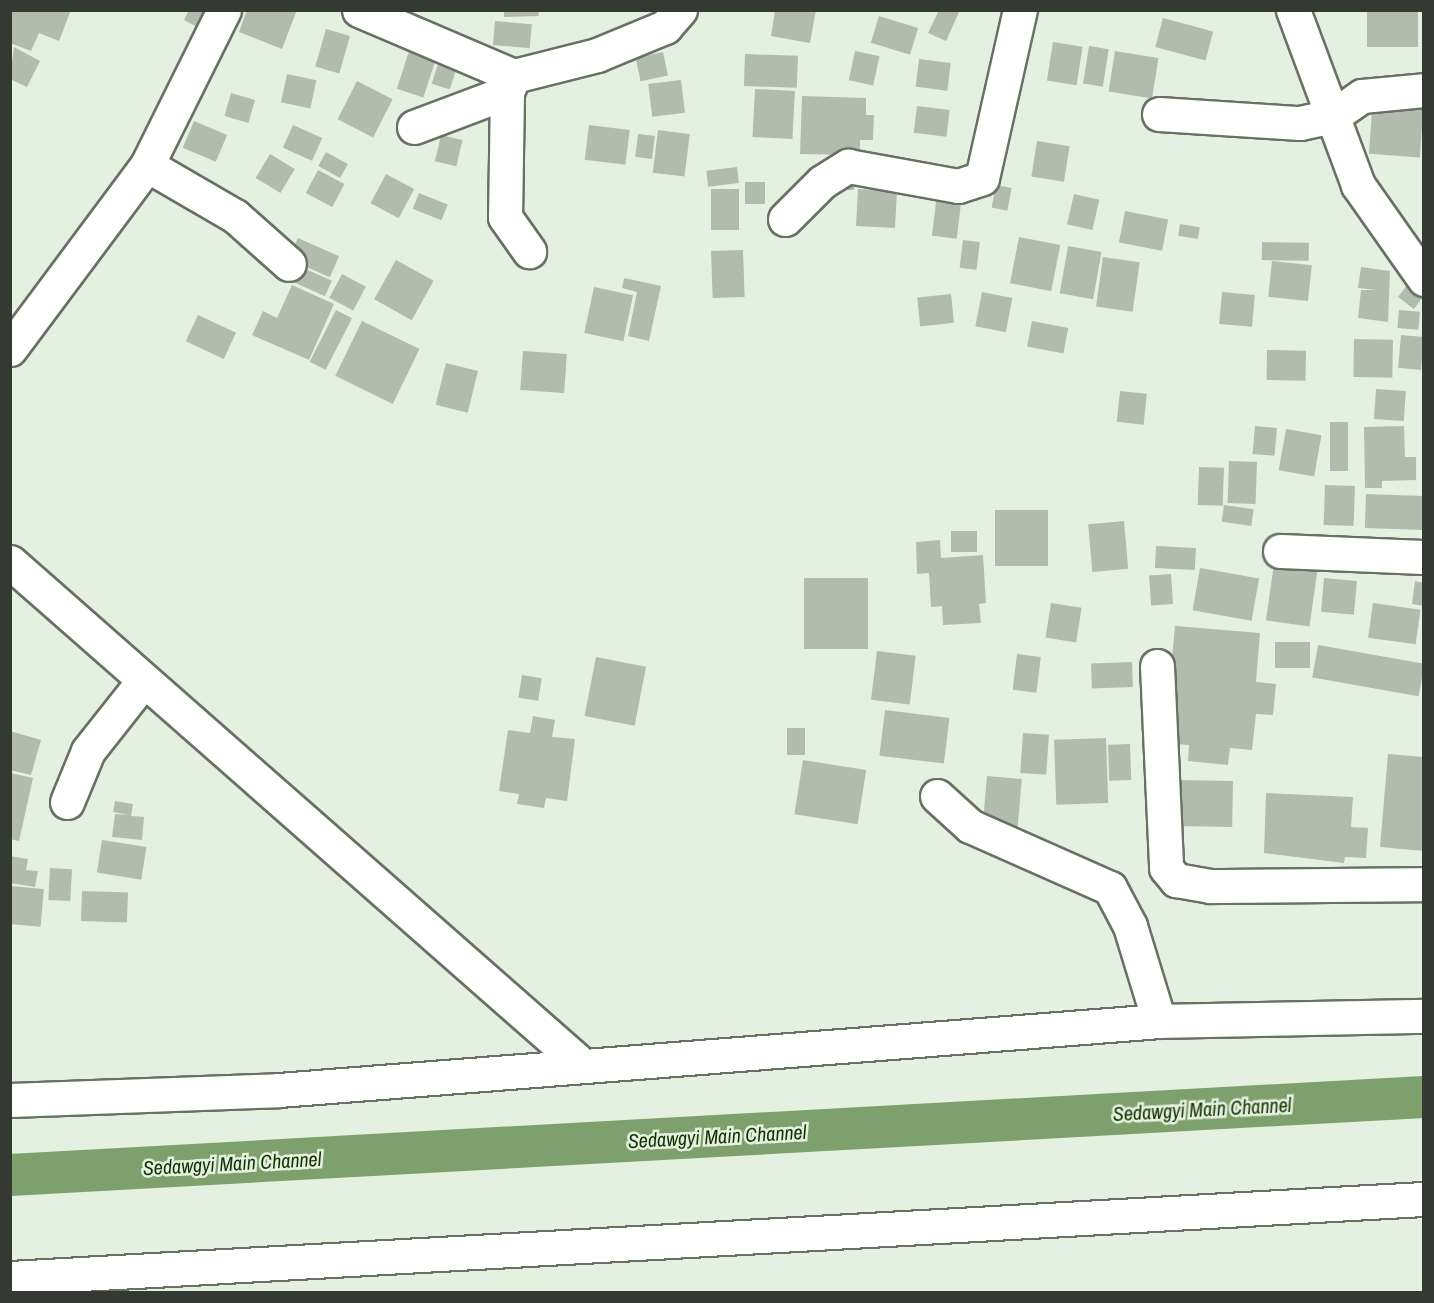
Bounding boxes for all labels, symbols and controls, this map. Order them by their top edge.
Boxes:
water label: Sedawgyi Main Channel [1112,1092,1292,1126]
water label: Sedawgyi Main Channel [627,1119,807,1153]
water label: Sedawgyi Main Channel [142,1146,322,1180]

